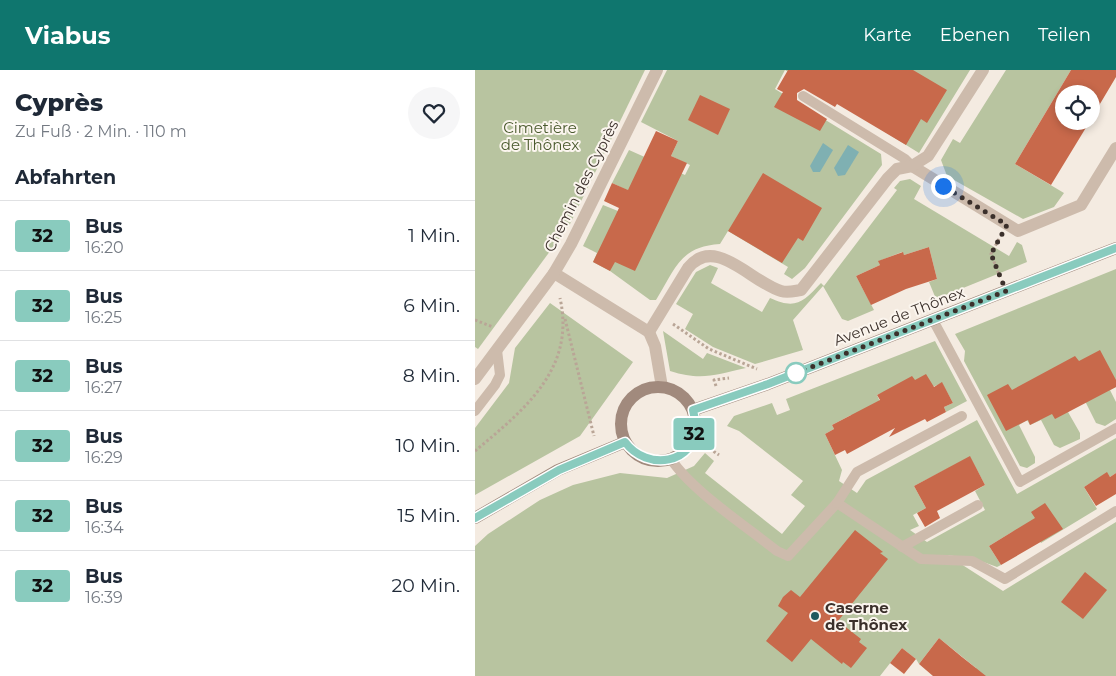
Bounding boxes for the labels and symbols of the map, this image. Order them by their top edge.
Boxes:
street label: Chemin des Cyprès [540,117,622,255]
park label: Cimetière de Thônex [501,118,579,154]
your location [931,174,956,199]
street label: Avenue de Thônex [831,282,967,350]
unlabelled marker [785,362,807,384]
line badge: 32 [671,418,717,450]
place label: Caserne de Thônex [825,598,907,634]
marker: Caserne de Thônex [809,610,821,622]

